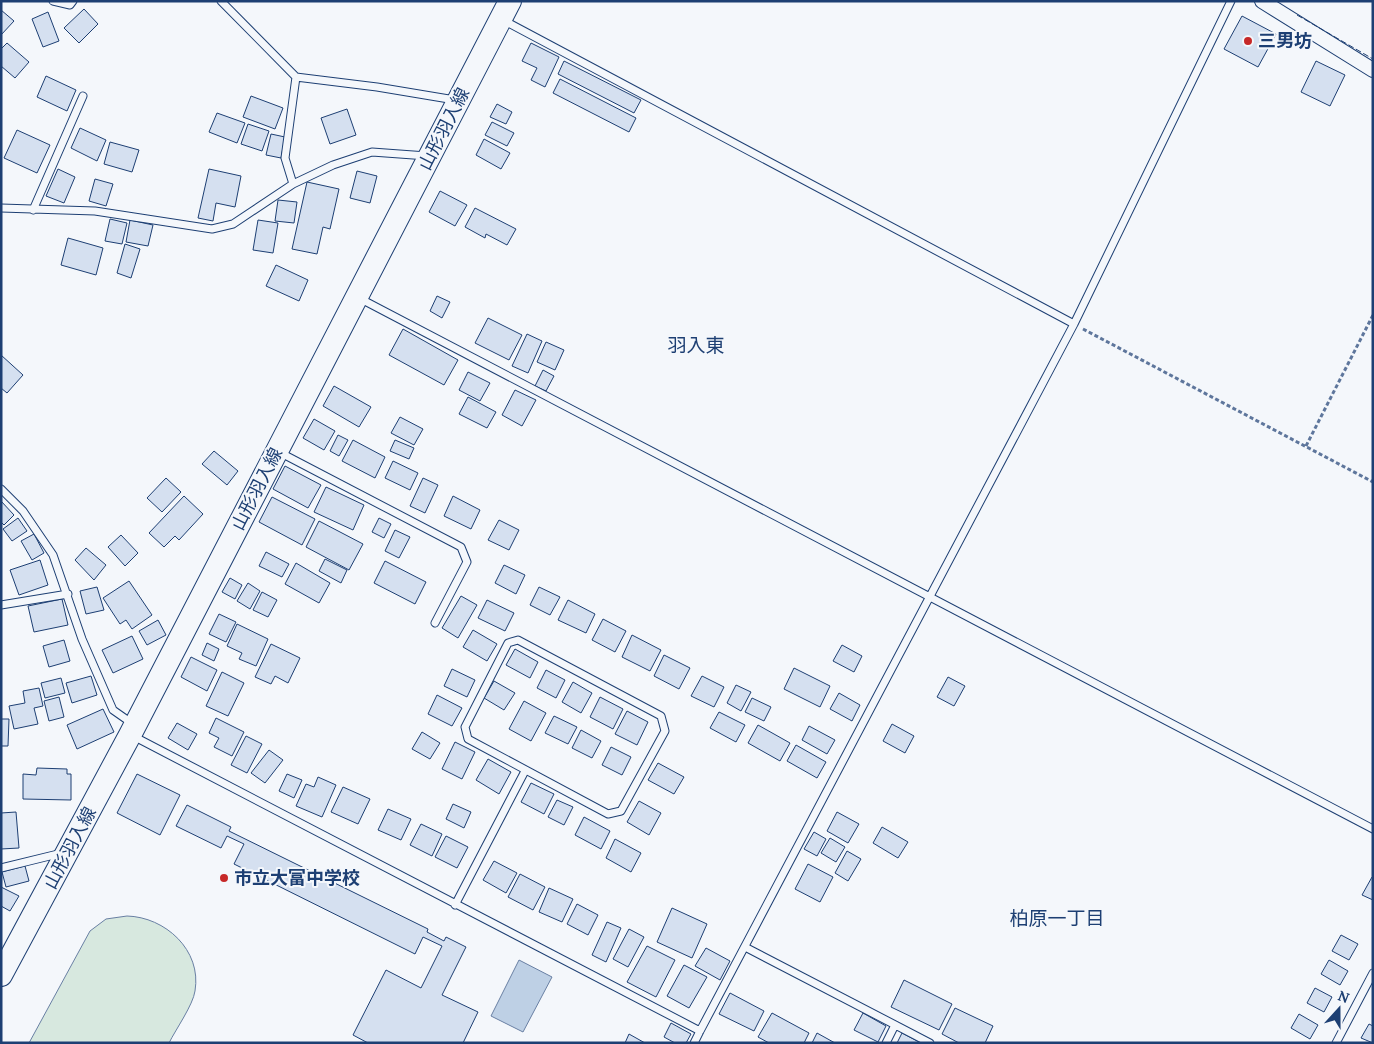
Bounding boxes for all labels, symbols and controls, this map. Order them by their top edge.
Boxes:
place label: 三男坊 [1258,29,1312,52]
marker: 三男坊 [1242,35,1254,47]
street label: 山形羽入線 [413,83,474,174]
district label: 羽入東 [667,333,725,357]
street label: 山形羽入線 [226,443,287,534]
street label: 山形羽入線 [38,803,101,893]
place label: 市立大富中学校 [234,866,360,889]
marker: 市立大富中学校 [218,872,230,884]
district label: 柏原一丁目 [1009,906,1105,930]
north arrow [1314,984,1364,1034]
text: N [1335,987,1352,1007]

